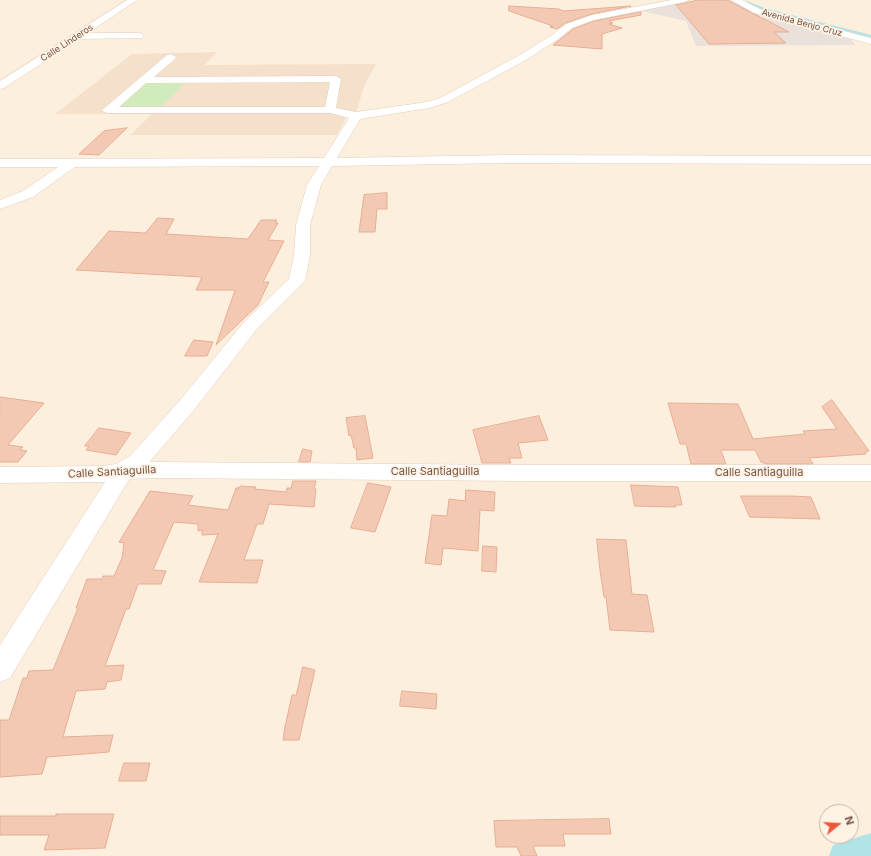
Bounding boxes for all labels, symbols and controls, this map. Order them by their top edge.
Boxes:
street label: Avenida Benjo Cruz [760,7,844,39]
street label: Calle Linderos [39,22,95,64]
street label: Calle Santiaguilla [67,463,157,481]
street label: Calle Santiaguilla [391,465,479,479]
street label: Calle Santiaguilla [715,466,803,480]
north arrow [819,804,859,844]
text: N [842,814,857,827]

